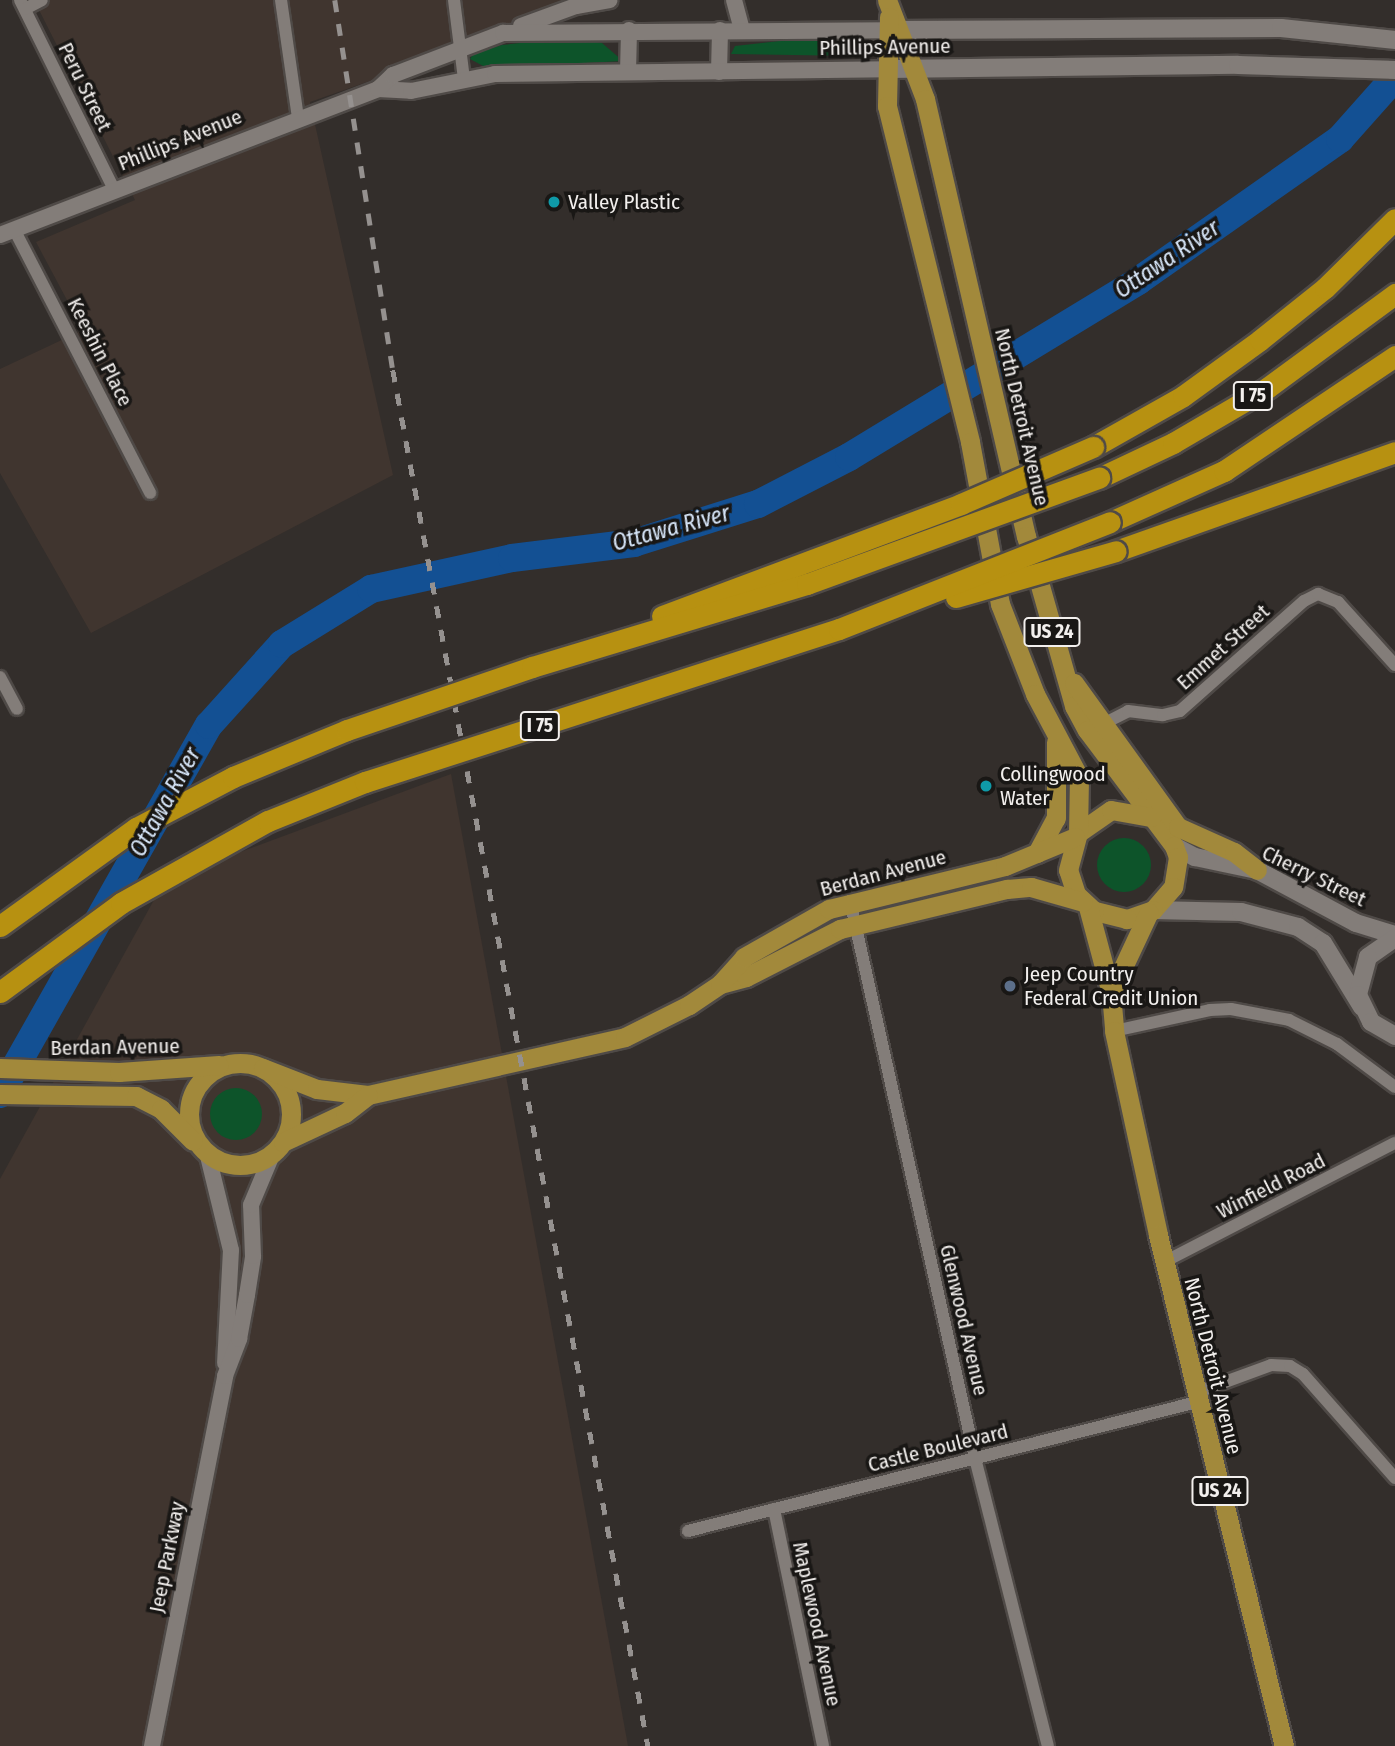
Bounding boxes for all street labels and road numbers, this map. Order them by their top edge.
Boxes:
street label: Phillips Avenue [819,33,951,61]
street label: Peru Street [53,39,117,135]
street label: Phillips Avenue [114,104,246,176]
street label: Keeshin Place [62,294,138,410]
street label: North Detroit Avenue [989,326,1055,508]
road number: I 75 [1232,380,1274,412]
street label: Emmet Street [1172,599,1274,695]
road number: US 24 [1022,617,1082,648]
road number: I 75 [519,710,561,741]
street label: Cherry Street [1258,840,1370,912]
street label: Berdan Avenue [817,844,949,902]
street label: Berdan Avenue [50,1033,180,1061]
street label: Winfield Road [1212,1148,1330,1224]
street label: Glenwood Avenue [934,1242,994,1398]
street label: North Detroit Avenue [1179,1275,1247,1457]
street label: Castle Boulevard [865,1418,1011,1478]
road number: US 24 [1190,1476,1250,1506]
street label: Jeep Parkway [144,1499,190,1615]
street label: Maplewood Avenue [787,1540,847,1708]

